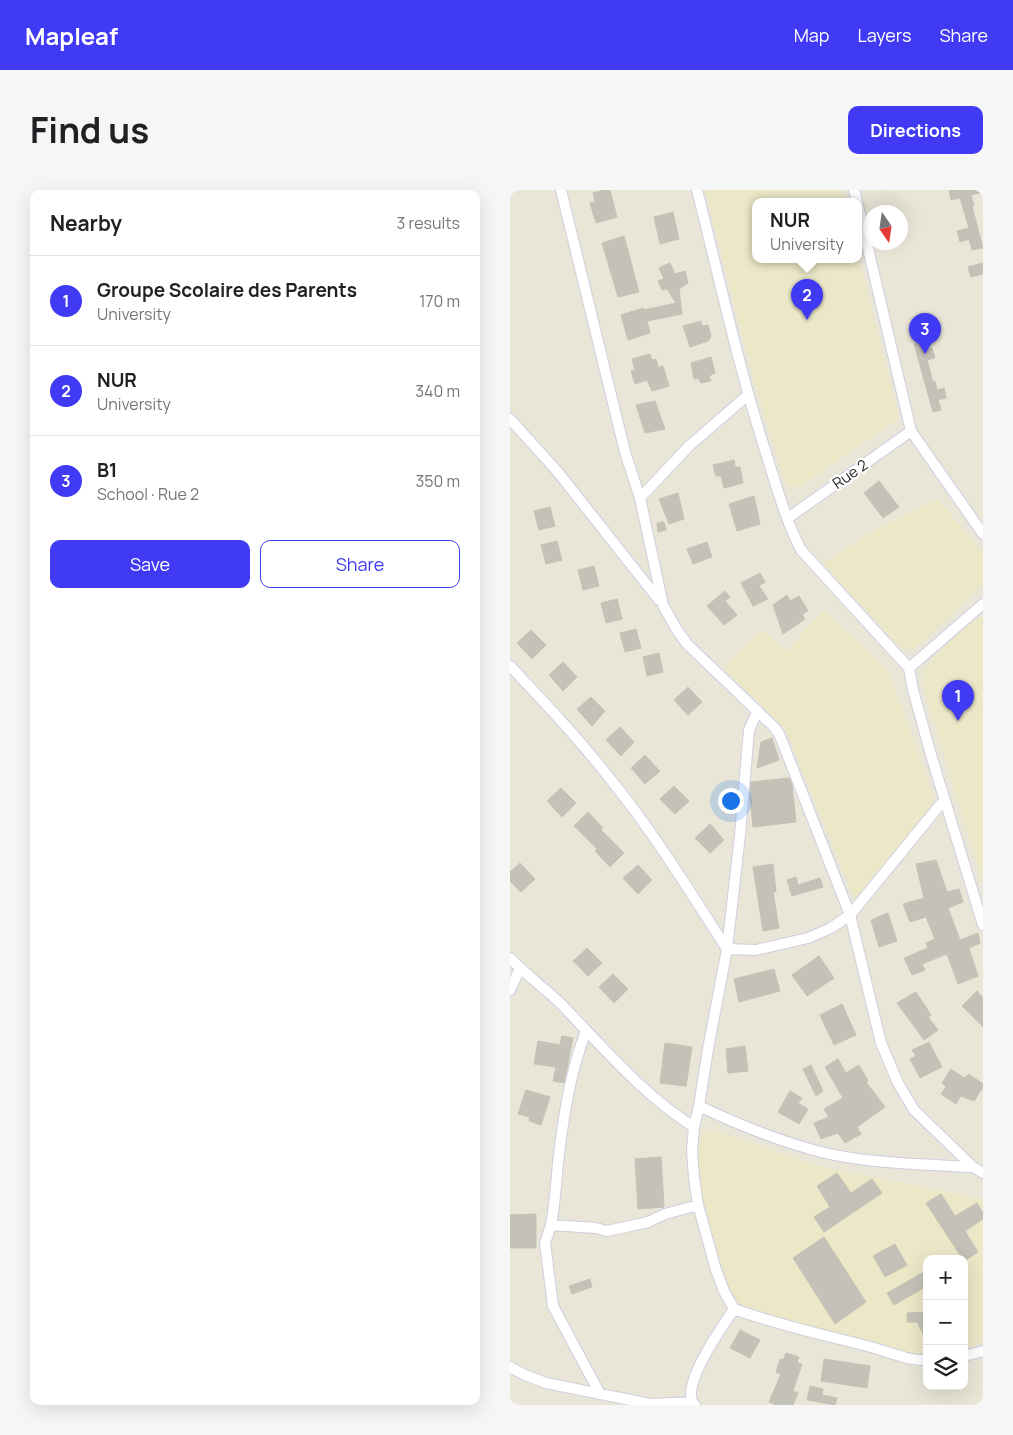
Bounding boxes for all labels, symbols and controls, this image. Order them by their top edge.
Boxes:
text: Mapleaf [25,19,118,52]
text: Map [794,23,829,47]
text: Layers [857,23,911,47]
text: Share [939,23,988,47]
text: Find us [30,106,149,154]
button: Directions [848,106,983,154]
popup [752,198,862,263]
north arrow [863,205,908,250]
text: NUR [770,207,810,233]
text: Nearby [50,209,122,237]
text: 3 results [397,212,460,234]
text: University [770,233,844,255]
text: Groupe Scolaire des Parents [97,277,357,303]
pin: 2 [791,279,823,320]
text: 1 [62,290,70,312]
text: 170 m [419,290,460,312]
text: University [97,303,171,325]
pin: 3 [909,313,941,354]
text: NUR [97,367,137,393]
text: 2 [61,380,71,402]
text: 340 m [415,380,460,402]
text: University [97,393,171,415]
street label: Rue 2 [828,454,872,494]
text: B1 [97,457,117,483]
text: 3 [61,470,71,492]
text: 350 m [415,470,460,492]
text: School · Rue 2 [97,483,199,505]
button: Save [50,540,250,588]
button: Share [260,540,460,588]
pin: 1 [942,680,974,721]
your location [718,788,744,814]
map controls [923,1255,968,1390]
button: + [923,1255,968,1300]
button: − [923,1300,968,1345]
button: layers [923,1345,968,1390]

